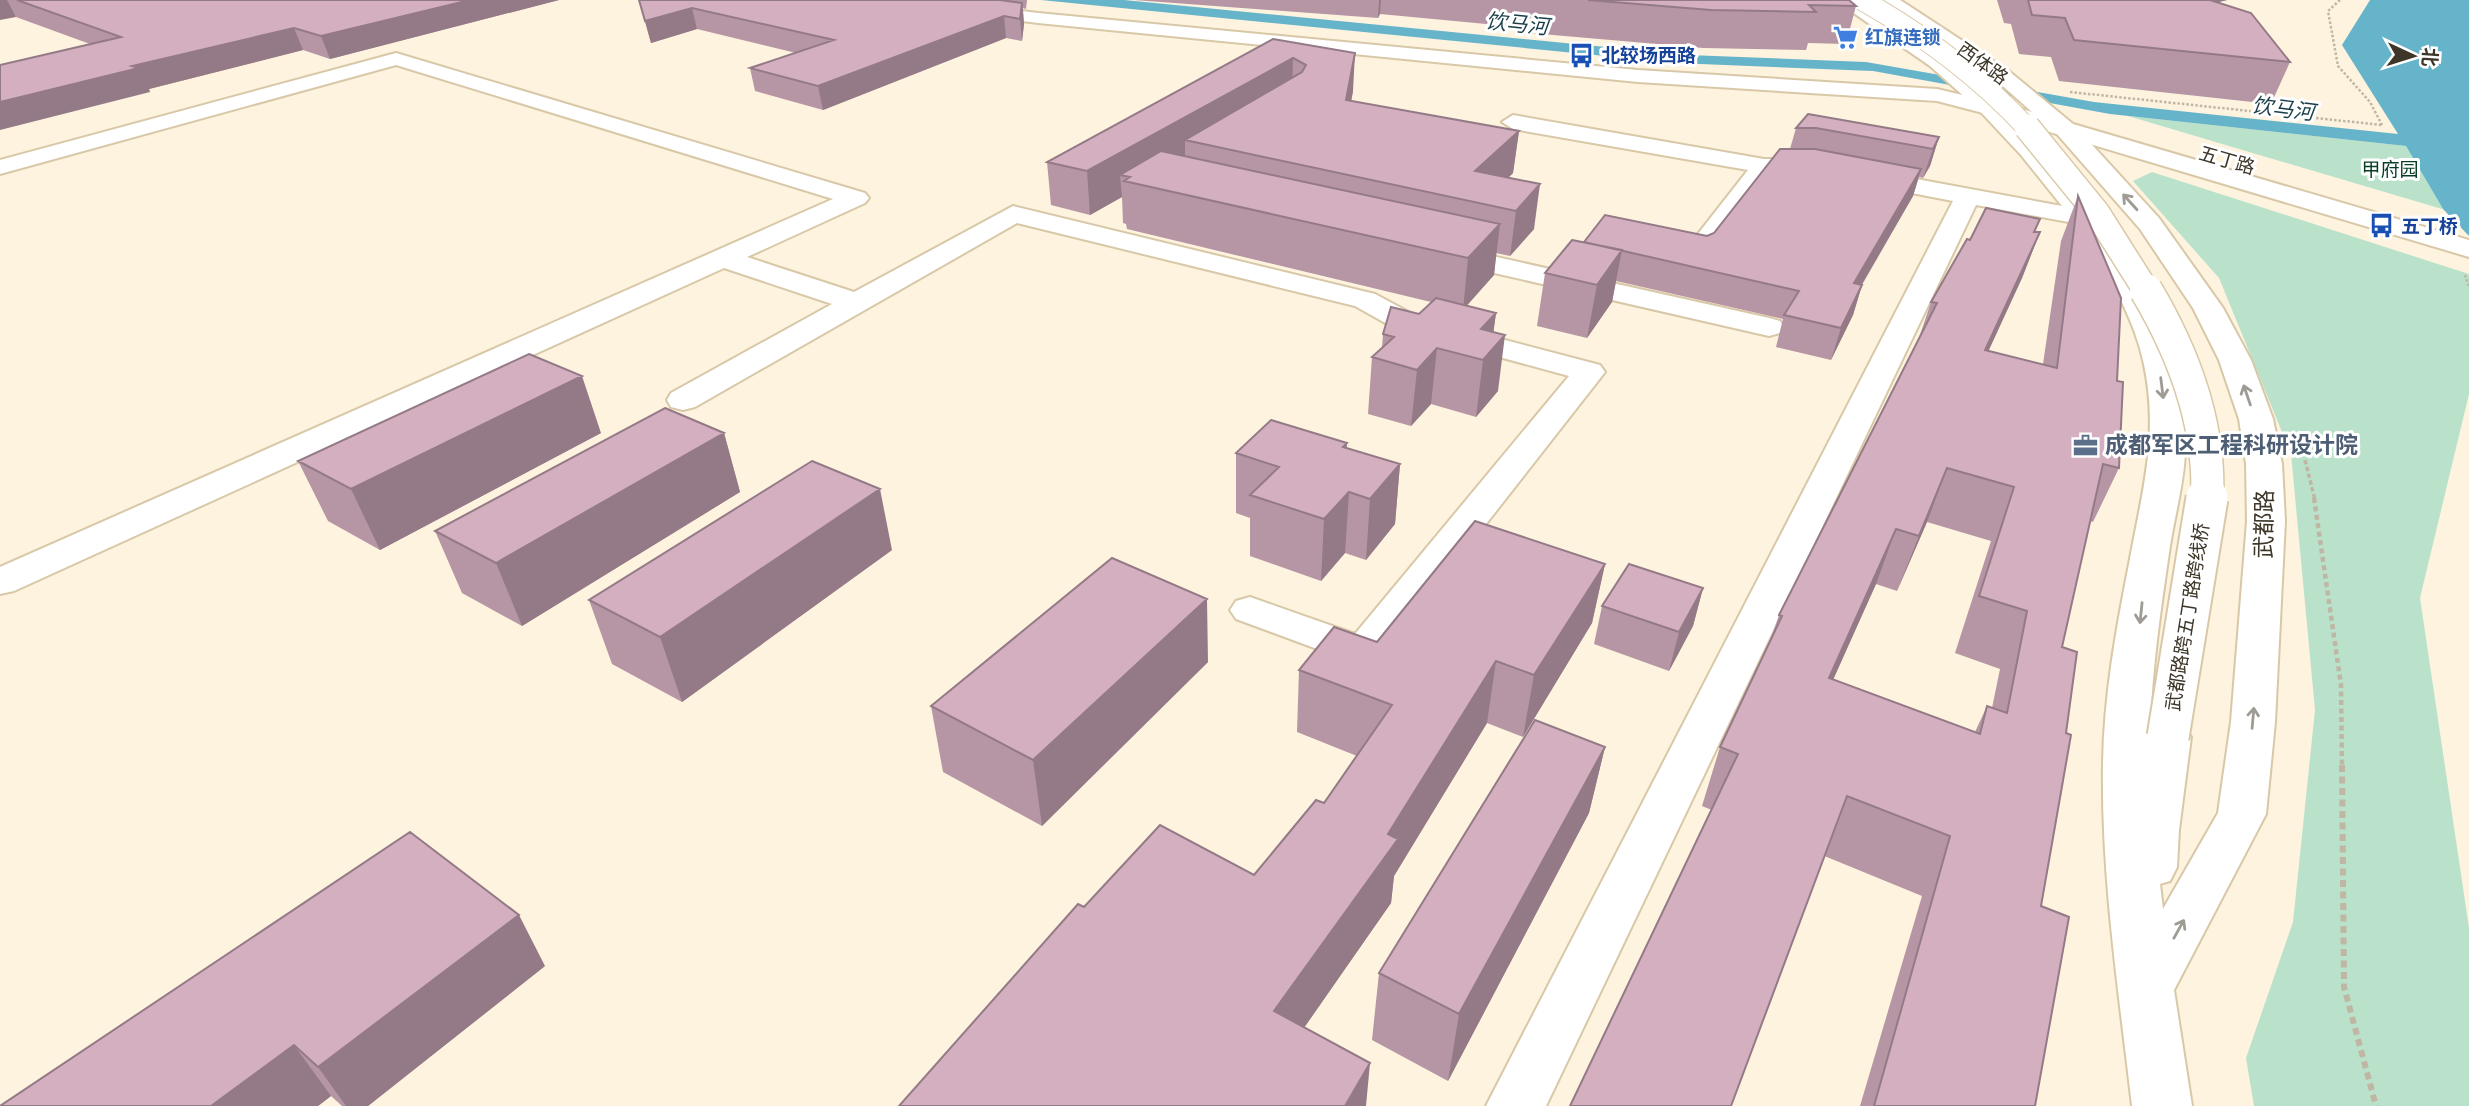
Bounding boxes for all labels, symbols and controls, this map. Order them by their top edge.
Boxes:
water label: 饮马河 [1484,8,1554,40]
north arrow [2378,21,2448,91]
supermarket icon: 红旗连锁 [1831,23,1859,51]
place label: 红旗连锁 [1865,26,1941,49]
street label: 西体路 [1953,37,2013,89]
bus stop icon: 北较场西路 [1567,41,1595,69]
place label: 北较场西路 [1601,44,1696,67]
text: 北 [2417,47,2442,67]
water label: 饮马河 [2250,92,2320,125]
street label: 五丁路 [2196,142,2257,179]
park label: 甲府园 [2361,158,2419,181]
one-way arrow [2122,193,2138,211]
bus stop icon: 五丁桥 [2367,212,2395,240]
place label: 五丁桥 [2401,215,2458,238]
one-way arrow [2156,376,2169,398]
one-way arrow [2240,385,2252,407]
office icon: 成都军区工程科研设计院 [2071,431,2099,459]
place label: 成都军区工程科研设计院 [2105,431,2358,459]
street label: 武都路 [2249,489,2279,559]
street label: 武都路跨五丁路跨线桥 [2161,521,2214,713]
one-way arrow [2134,601,2147,623]
one-way arrow [2247,707,2260,730]
one-way arrow [2172,919,2186,939]

